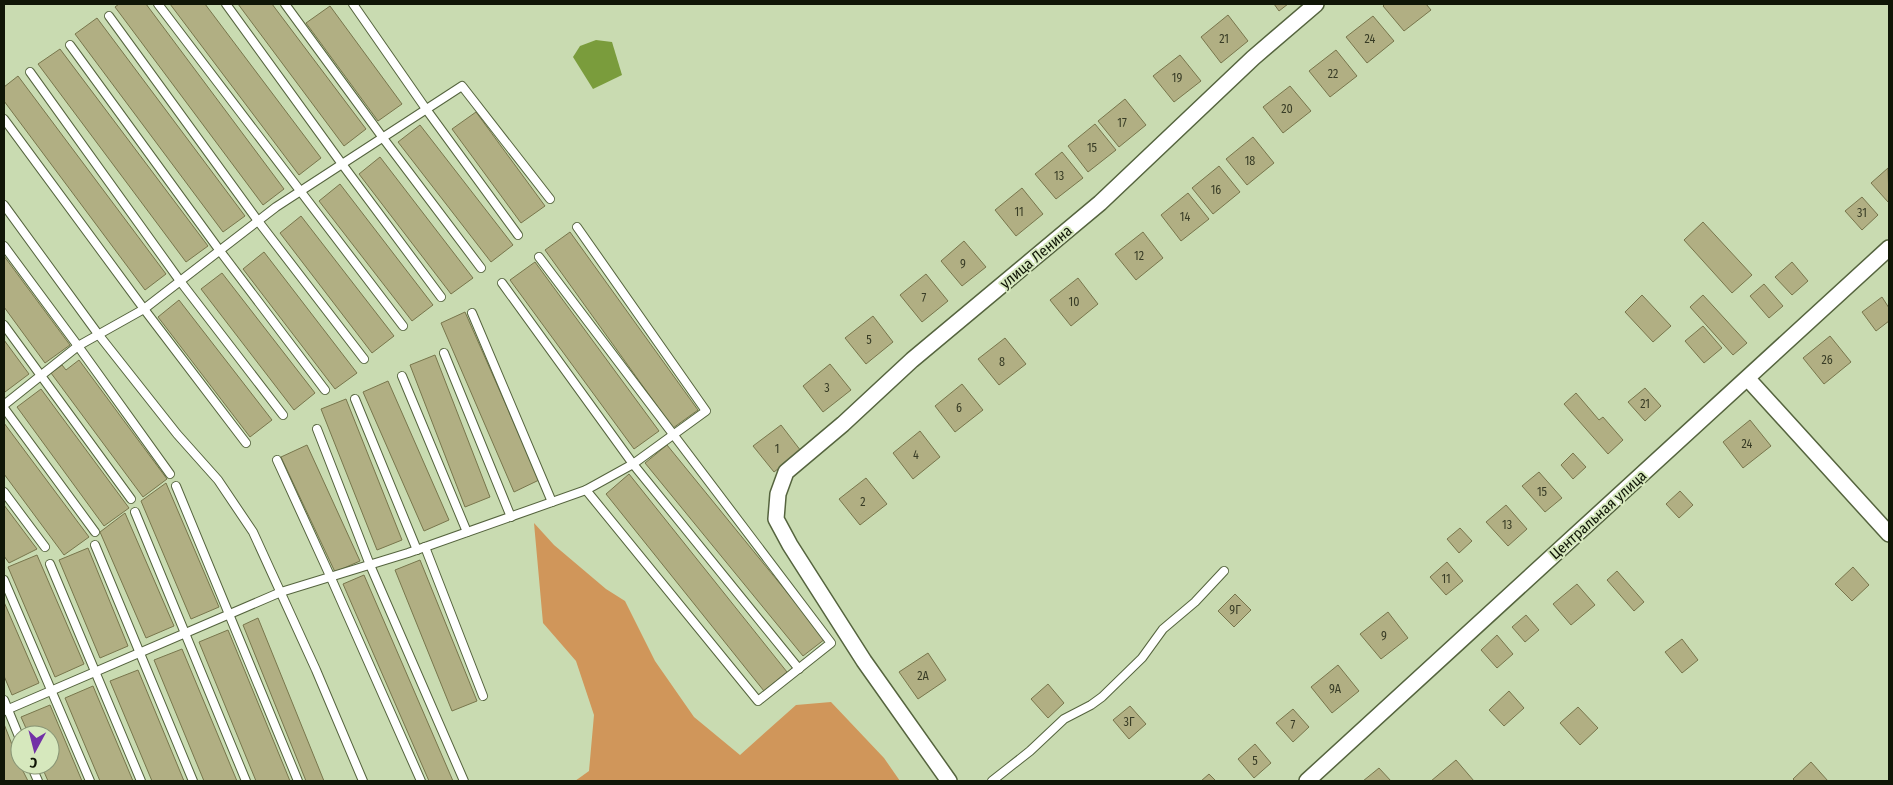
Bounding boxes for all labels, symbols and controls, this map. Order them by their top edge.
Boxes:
house number: 21 [1219,32,1229,46]
house number: 24 [1365,32,1376,46]
house number: 22 [1328,67,1338,81]
house number: 19 [1172,71,1182,85]
house number: 20 [1281,102,1293,116]
house number: 17 [1117,116,1127,130]
house number: 15 [1087,141,1098,155]
house number: 18 [1245,154,1255,168]
house number: 13 [1054,169,1064,183]
house number: 16 [1211,183,1221,197]
house number: 11 [1014,205,1024,219]
house number: 31 [1857,206,1867,220]
house number: 14 [1180,210,1190,224]
street label: улица Ленина [996,222,1076,292]
house number: 12 [1134,249,1144,263]
house number: 9 [960,257,966,271]
house number: 7 [922,291,927,305]
house number: 10 [1069,295,1079,309]
house number: 5 [866,333,872,347]
house number: 26 [1821,353,1833,367]
house number: 8 [999,355,1005,369]
house number: 3 [824,381,830,395]
house number: 21 [1640,397,1650,411]
house number: 6 [956,401,962,415]
house number: 24 [1742,437,1753,451]
house number: 1 [775,442,779,456]
house number: 4 [913,448,919,462]
street label: Центральная улица [1546,467,1650,563]
house number: 15 [1537,485,1548,499]
house number: 2 [860,495,866,509]
house number: 13 [1502,518,1512,532]
house number: 11 [1441,572,1451,586]
house number: 9Г [1229,603,1241,617]
house number: 9 [1381,629,1387,643]
house number: 2А [917,669,929,683]
house number: 9А [1329,682,1342,696]
house number: 3Г [1124,715,1135,729]
house number: 7 [1291,718,1296,732]
north arrow [10,725,60,775]
text: С [28,753,38,771]
house number: 5 [1252,754,1258,768]

